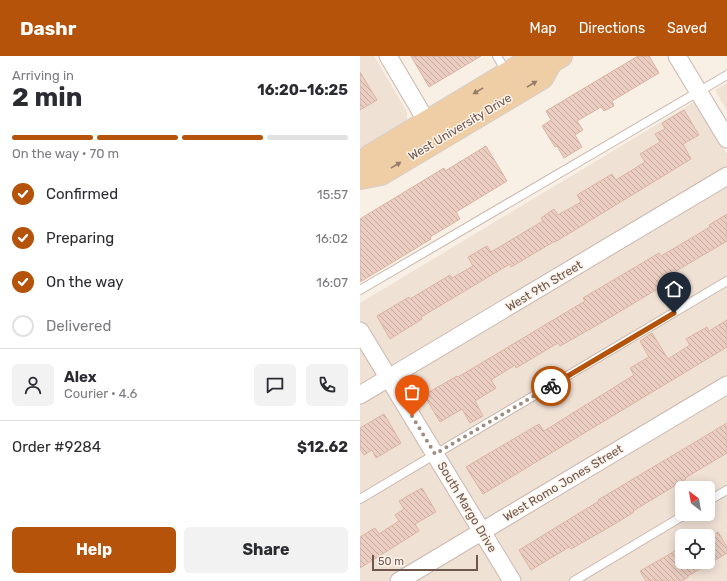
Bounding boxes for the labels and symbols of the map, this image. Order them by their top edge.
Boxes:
one-way arrow [527,80,537,88]
one-way arrow [472,88,484,95]
street label: West University Drive [406,90,514,163]
one-way arrow [390,161,402,168]
street label: West 9th Street [503,258,585,314]
pin [657,272,691,313]
courier [531,366,571,406]
pin [395,375,429,416]
street label: West Romo Jones Street [501,442,626,524]
street label: South Margo Drive [434,459,500,555]
north arrow [675,481,715,521]
scale bar [372,553,478,572]

